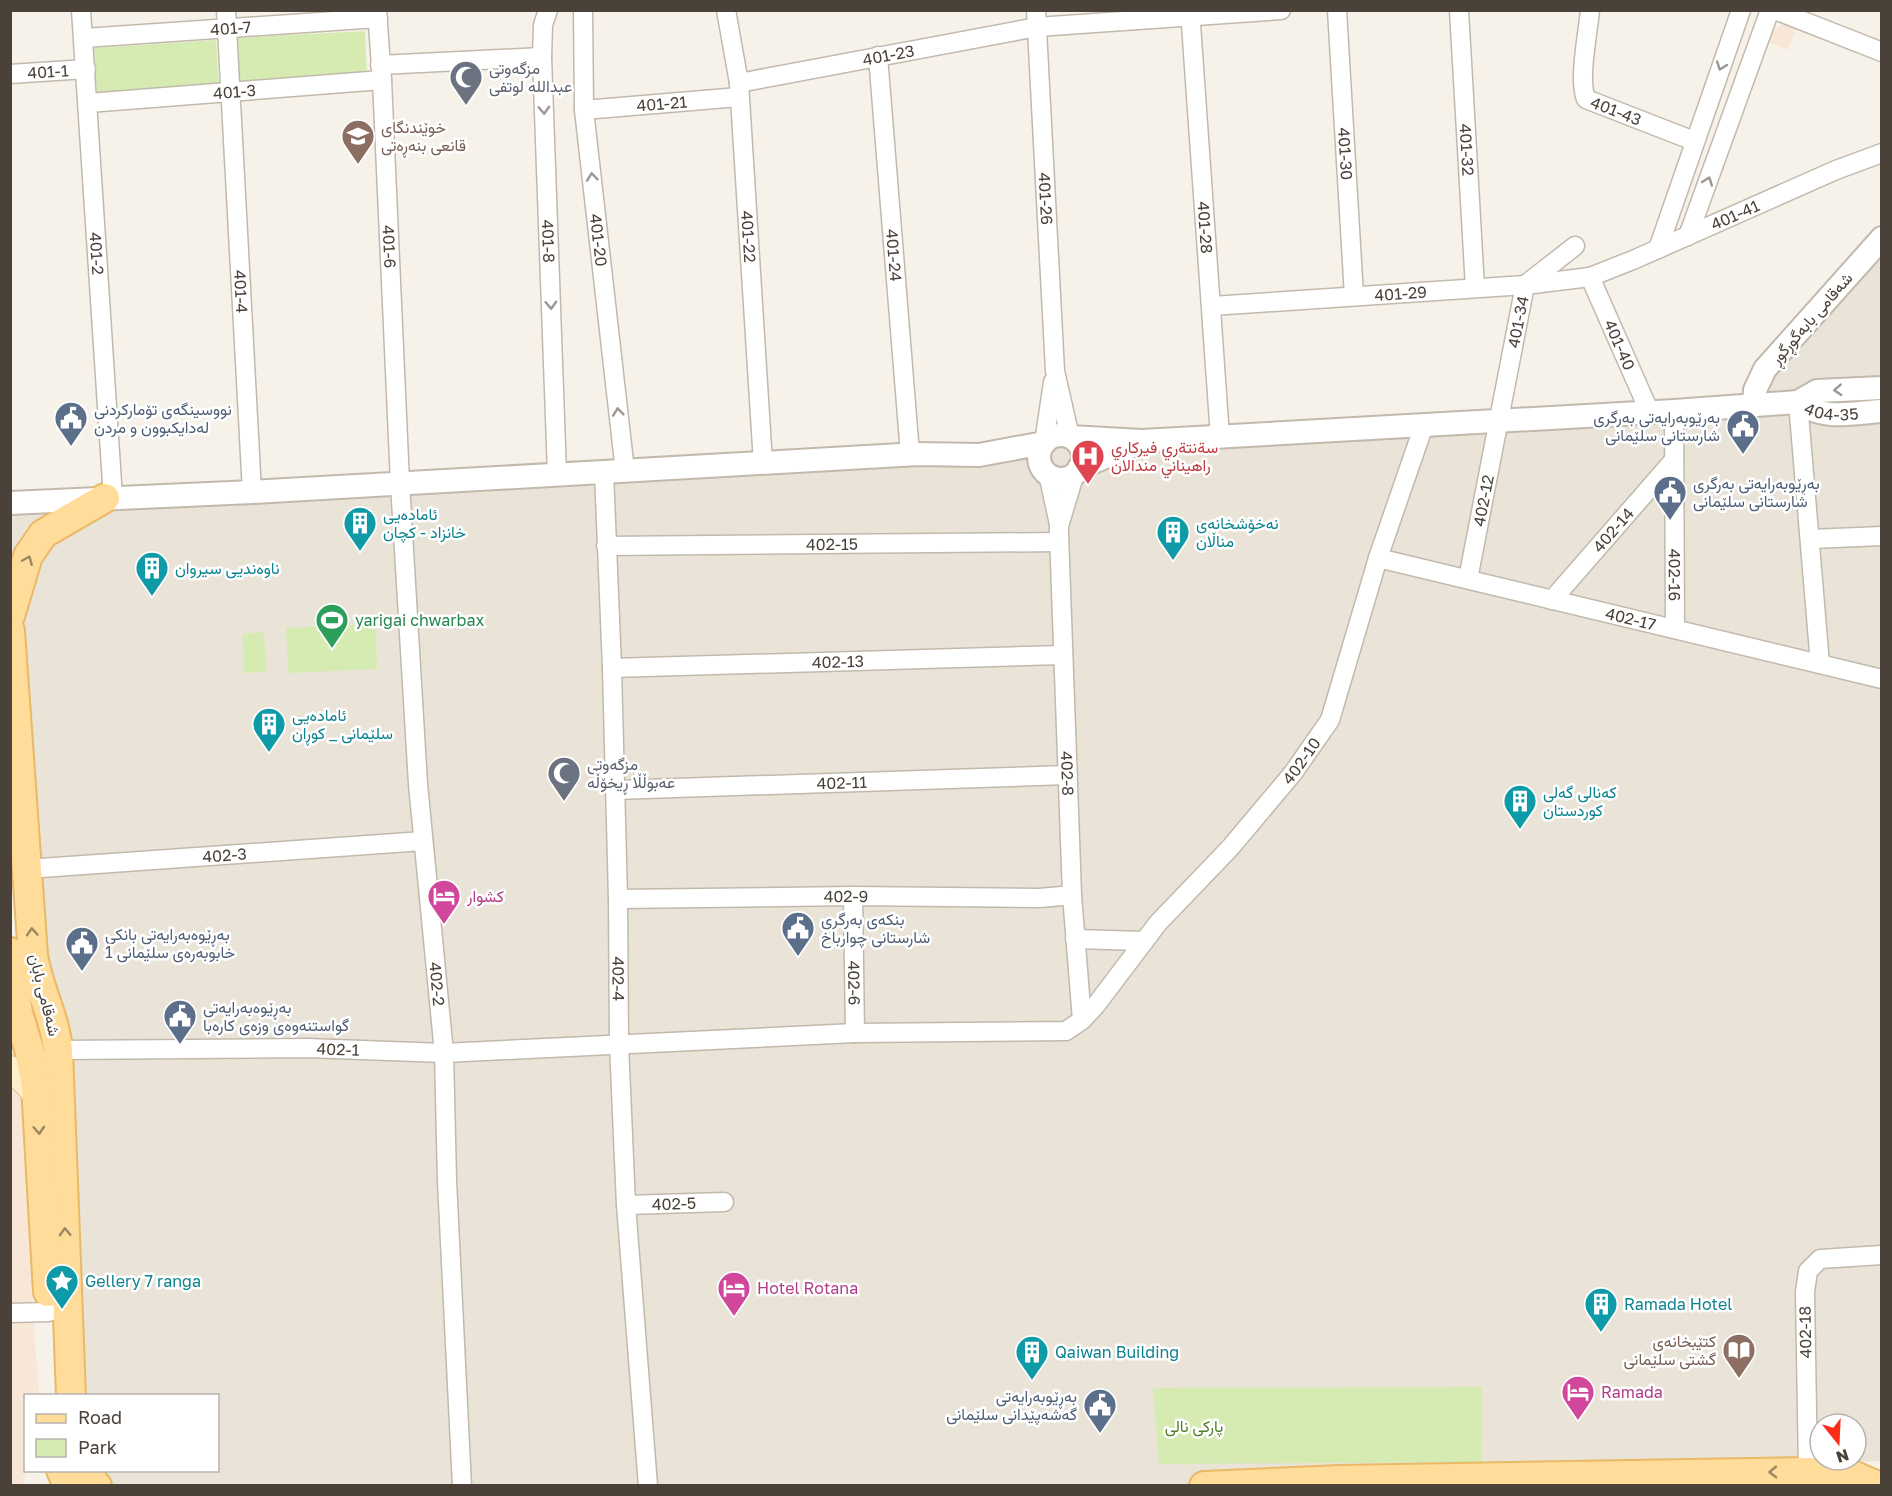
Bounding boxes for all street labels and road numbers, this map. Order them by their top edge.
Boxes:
street label: 401-7 [209,17,252,39]
street label: 401-23 [861,40,916,70]
street label: 401-1 [27,60,69,83]
street label: 401-3 [212,80,257,103]
street label: 401-21 [636,91,688,116]
street label: 401-43 [1588,92,1644,130]
street label: 401-32 [1456,123,1479,176]
street label: 401-30 [1334,127,1357,181]
street label: 401-26 [1035,172,1057,225]
street label: 401-41 [1708,195,1763,234]
street label: 401-28 [1193,201,1217,254]
street label: 401-22 [737,210,760,263]
street label: 401-20 [586,213,612,267]
street label: 401-8 [538,219,559,263]
street label: 401-6 [378,225,400,269]
street label: 401-24 [882,228,906,282]
street label: 401-2 [86,231,108,275]
street label: شەقامی بابەگوڕگوڕ [1765,268,1859,371]
street label: 401-4 [230,269,252,314]
street label: 401-29 [1374,282,1427,305]
street label: 401-34 [1503,294,1533,350]
street label: 401-40 [1600,316,1640,373]
street label: 404-35 [1801,398,1859,424]
street label: 402-12 [1468,473,1498,528]
street label: 402-14 [1588,503,1638,556]
street label: 402-15 [806,534,858,554]
street label: 402-16 [1665,549,1685,601]
street label: 402-17 [1604,603,1658,634]
street label: 402-13 [812,651,864,672]
street label: 402-10 [1278,734,1325,788]
street label: 402-8 [1057,751,1078,796]
street label: 402-11 [816,772,868,793]
street label: 402-3 [202,843,247,867]
street label: 402-9 [823,886,868,906]
street label: شەقامی بابان [24,952,65,1039]
street label: 402-4 [608,956,629,1001]
street label: 402-6 [844,960,865,1006]
street label: 402-2 [425,961,449,1007]
street label: 402-1 [316,1038,360,1060]
street label: 402-5 [652,1193,696,1214]
street label: 402-18 [1795,1306,1815,1358]

